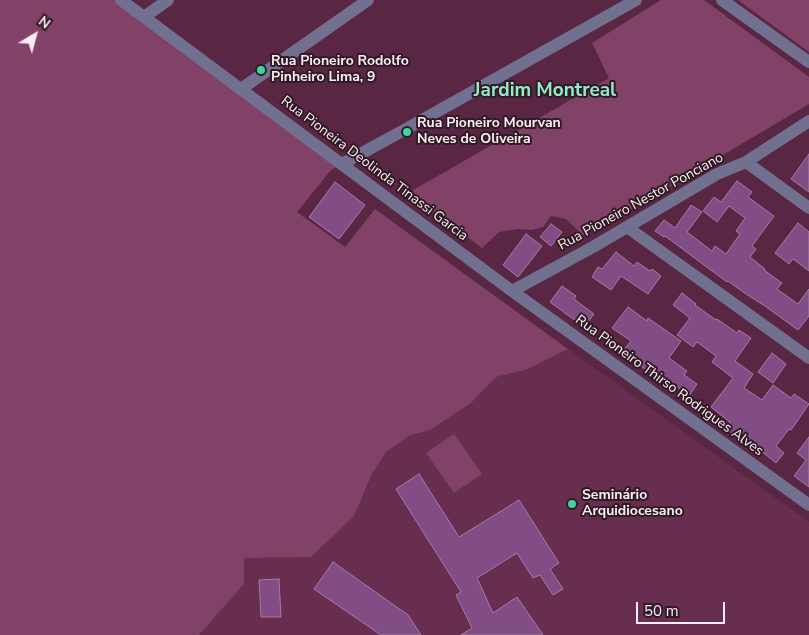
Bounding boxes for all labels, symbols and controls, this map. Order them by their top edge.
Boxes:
north arrow [10,10,60,60]
text: N [34,12,54,33]
place label: Rua Pioneiro Rodolfo Pinheiro Lima, 9 [271,54,409,86]
marker: Rua Pioneiro Rodolfo Pinheiro Lima, 9 [255,64,267,76]
district label: Jardim Montreal [474,80,616,102]
street label: Rua Pioneira Deolinda Tinassi Garcia [277,93,471,245]
place label: Rua Pioneiro Mourvan Neves de Oliveira [417,116,561,148]
marker: Rua Pioneiro Mourvan Neves de Oliveira [401,126,413,138]
street label: Rua Pioneiro Nestor Ponciano [556,150,726,254]
street label: Rua Pioneiro Thirso Rodrigues Alves [572,312,766,460]
place label: Seminário Arquidiocesano [582,488,683,520]
marker: Seminário Arquidiocesano [566,498,578,510]
scale bar [639,592,728,624]
text: 50 m [644,601,679,621]

